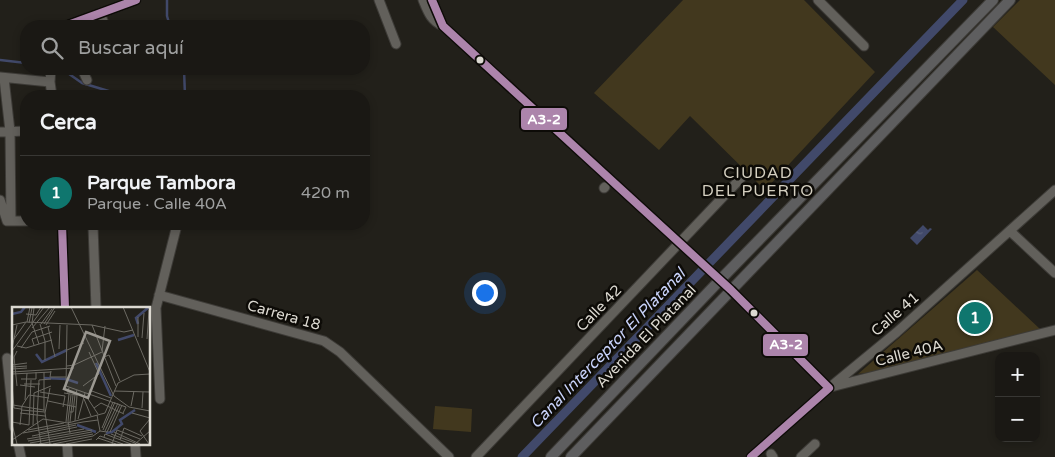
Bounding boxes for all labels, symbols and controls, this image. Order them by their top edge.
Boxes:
search box [20,20,370,75]
icon: search [38,34,66,62]
text: Buscar aquí [78,37,184,59]
unlabelled marker [475,55,485,65]
line badge: A3-2 [520,107,568,131]
text: Cerca [40,110,97,135]
text: A3-2 [527,111,561,128]
district label: CIUDAD DEL PUERTO [702,163,814,201]
text: Parque Tambora [87,172,236,194]
text: 1 [51,183,61,203]
text: 420 m [301,183,350,203]
text: Parque · Calle 40A [87,194,227,214]
water label: Canal Interceptor El Platanal [526,263,691,433]
your location [472,280,498,306]
street label: Calle 42 [573,281,625,335]
street label: Avenida El Platanal [592,281,700,391]
street label: Calle 41 [867,288,923,340]
street label: Carrera 18 [245,296,323,334]
pin: 1 [959,299,991,337]
inset map [12,307,150,444]
unlabelled marker [749,308,759,318]
line badge: A3-2 [762,333,809,357]
text: A3-2 [769,336,803,353]
street label: Calle 40A [873,336,945,370]
map controls [995,352,1040,442]
button: + [995,352,1040,397]
button: − [995,397,1040,442]

